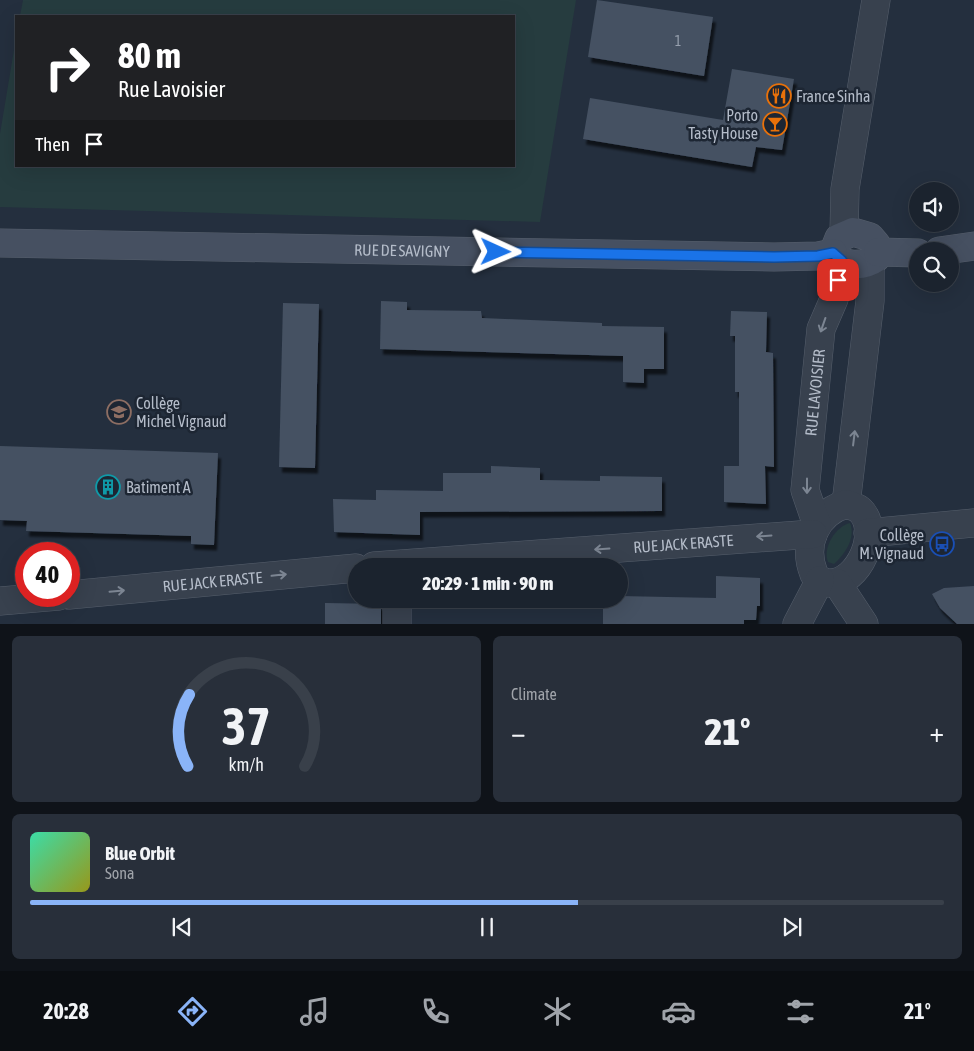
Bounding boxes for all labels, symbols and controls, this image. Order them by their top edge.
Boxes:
house number: 1 [675,33,681,49]
icon: right [35,35,100,100]
text: 80 m [118,35,181,75]
text: Rue Lavoisier [118,76,225,102]
restaurant icon: France Sinha [766,83,792,109]
place label: France Sinha [796,87,870,105]
place label: Porto Tasty House [688,106,758,143]
bar icon: Porto Tasty House [762,111,788,137]
icon: arrive [80,130,108,158]
text: Then [35,133,70,155]
map controls [909,182,959,292]
button: sound [909,182,959,232]
position arrow [469,225,521,277]
street label: RUE DE SAVIGNY [354,240,451,260]
button: search [909,242,959,292]
pin [817,259,859,301]
icon: arrive [824,266,852,294]
one-way arrow [818,317,827,332]
street label: RUE LAVOISIER [801,348,828,437]
place label: Collège Michel Vignaud [136,394,227,431]
school or university icon: Collège Michel Vignaud [106,399,132,425]
one-way arrow [849,431,859,447]
building icon: Batiment A [95,474,121,500]
place label: Batiment A [126,478,191,496]
one-way arrow [802,478,812,494]
place label: Collège M. Vignaud [859,526,924,563]
street label: RUE JACK ERASTE [633,531,734,556]
bus stop icon: Collège M. Vignaud [929,531,955,557]
one-way arrow [757,532,773,541]
speed limit sign: 40 [15,542,80,607]
one-way arrow [595,544,611,553]
street label: RUE JACK ERASTE [162,568,263,595]
one-way arrow [271,570,287,580]
text: 20:29 · 1 min · 90 m [423,572,553,594]
one-way arrow [109,586,125,595]
text: Climate [511,685,557,703]
text: 37 [222,696,271,756]
text: 21° [704,710,751,753]
text: − [511,716,526,748]
text: + [929,716,944,748]
text: km/h [229,754,264,775]
text: Blue Orbit [105,842,175,864]
text: Sona [105,864,134,882]
icon: previous [168,913,196,941]
icon: pause [473,913,501,941]
icon: next [778,913,806,941]
icon: directions [175,994,210,1029]
icon: music [297,994,332,1029]
icon: phone [418,994,453,1029]
icon: climate [540,994,575,1029]
icon: car [661,994,696,1029]
icon: filters [783,994,818,1029]
text: 20:28 [43,998,89,1024]
text: 21° [904,998,931,1024]

